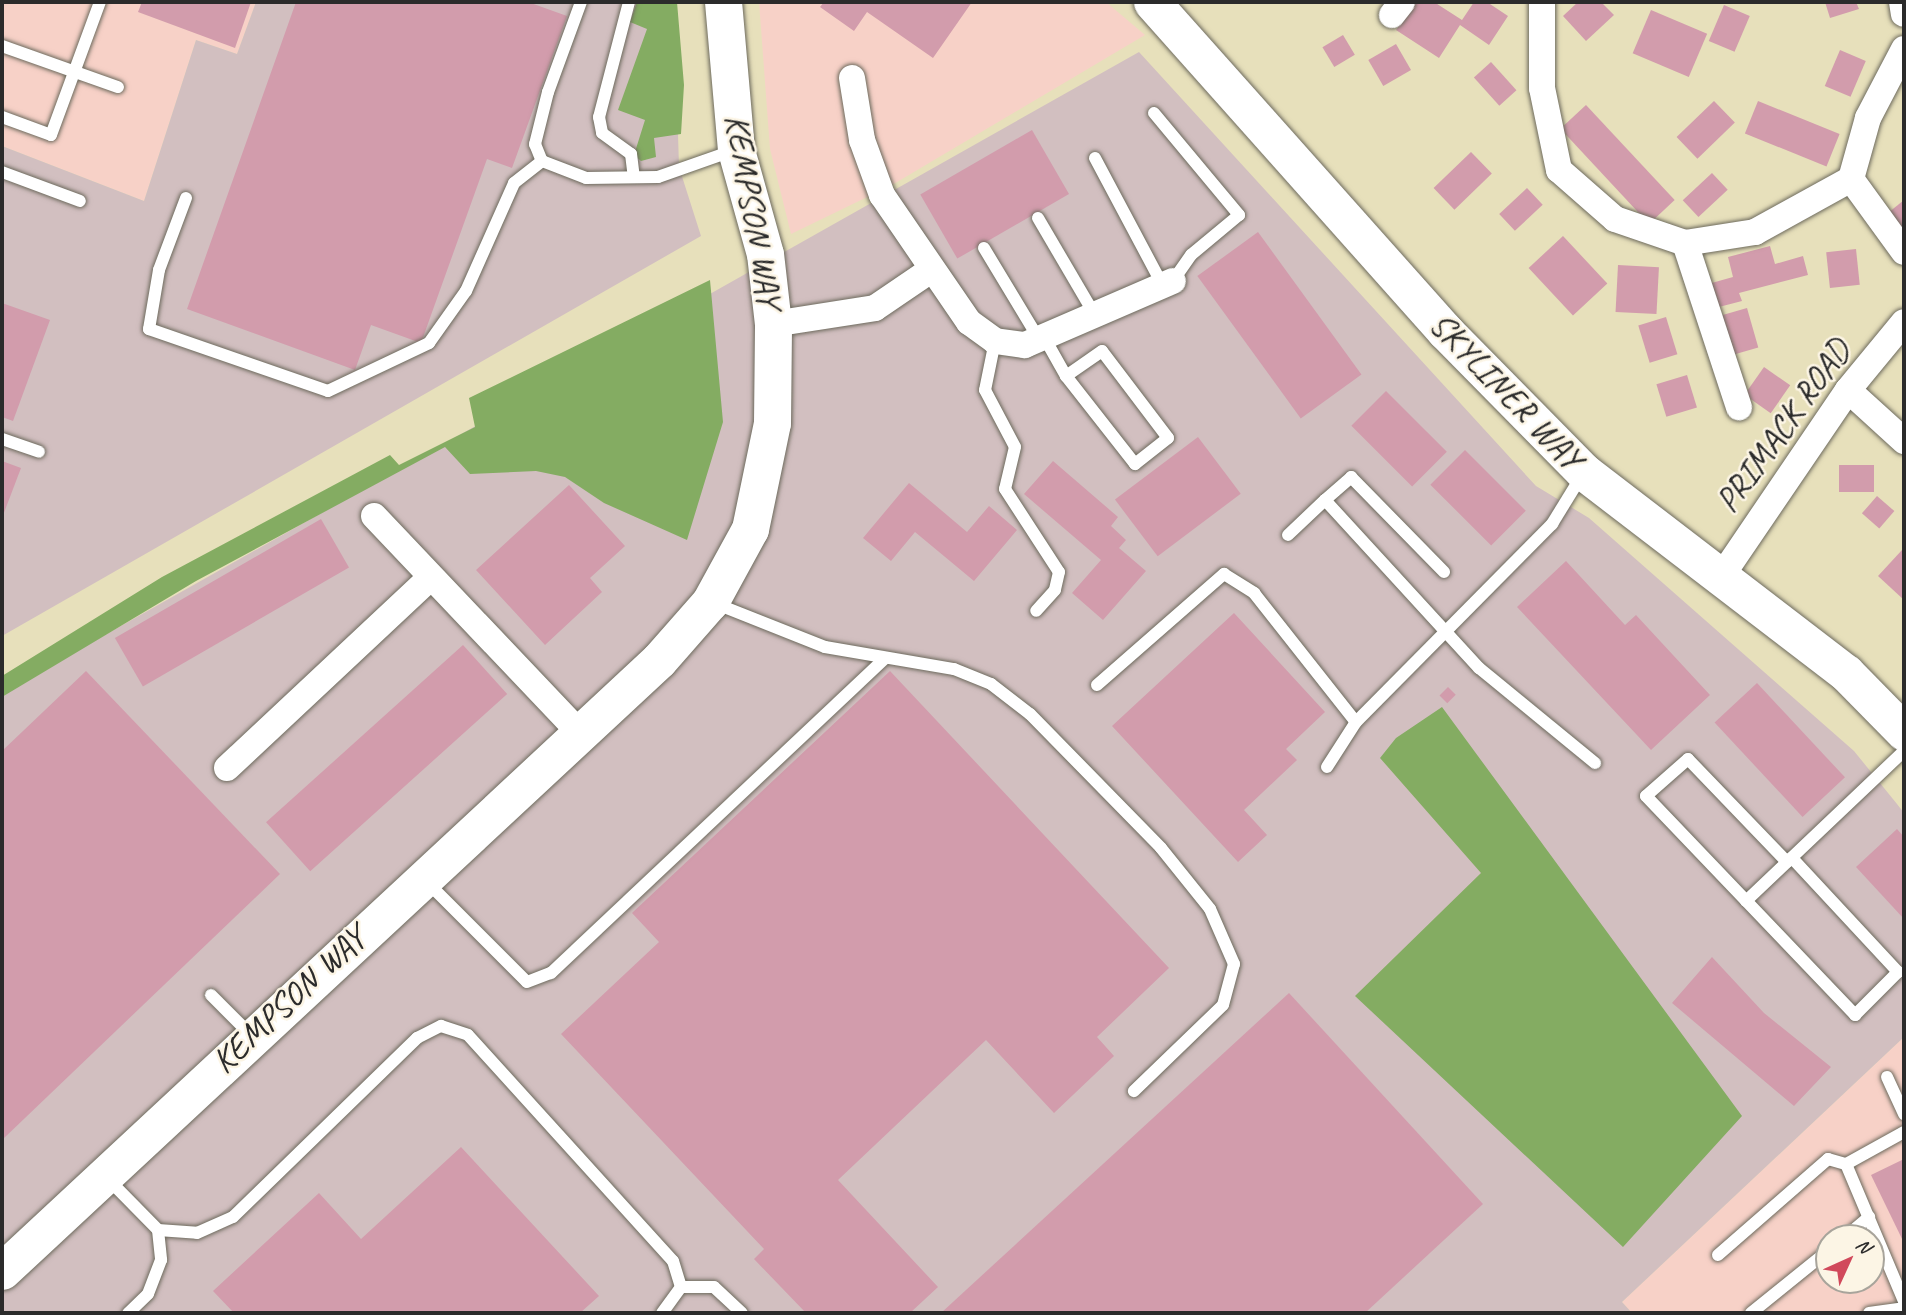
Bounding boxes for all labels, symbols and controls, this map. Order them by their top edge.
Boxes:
street label: KEMPSON WAY [715,110,791,312]
street label: SKYLINER WAY [1420,303,1592,479]
street label: PRIMACK ROAD [1706,330,1860,522]
street label: KEMPSON WAY [202,917,376,1083]
north arrow [1815,1224,1885,1294]
text: N [1851,1233,1876,1258]

